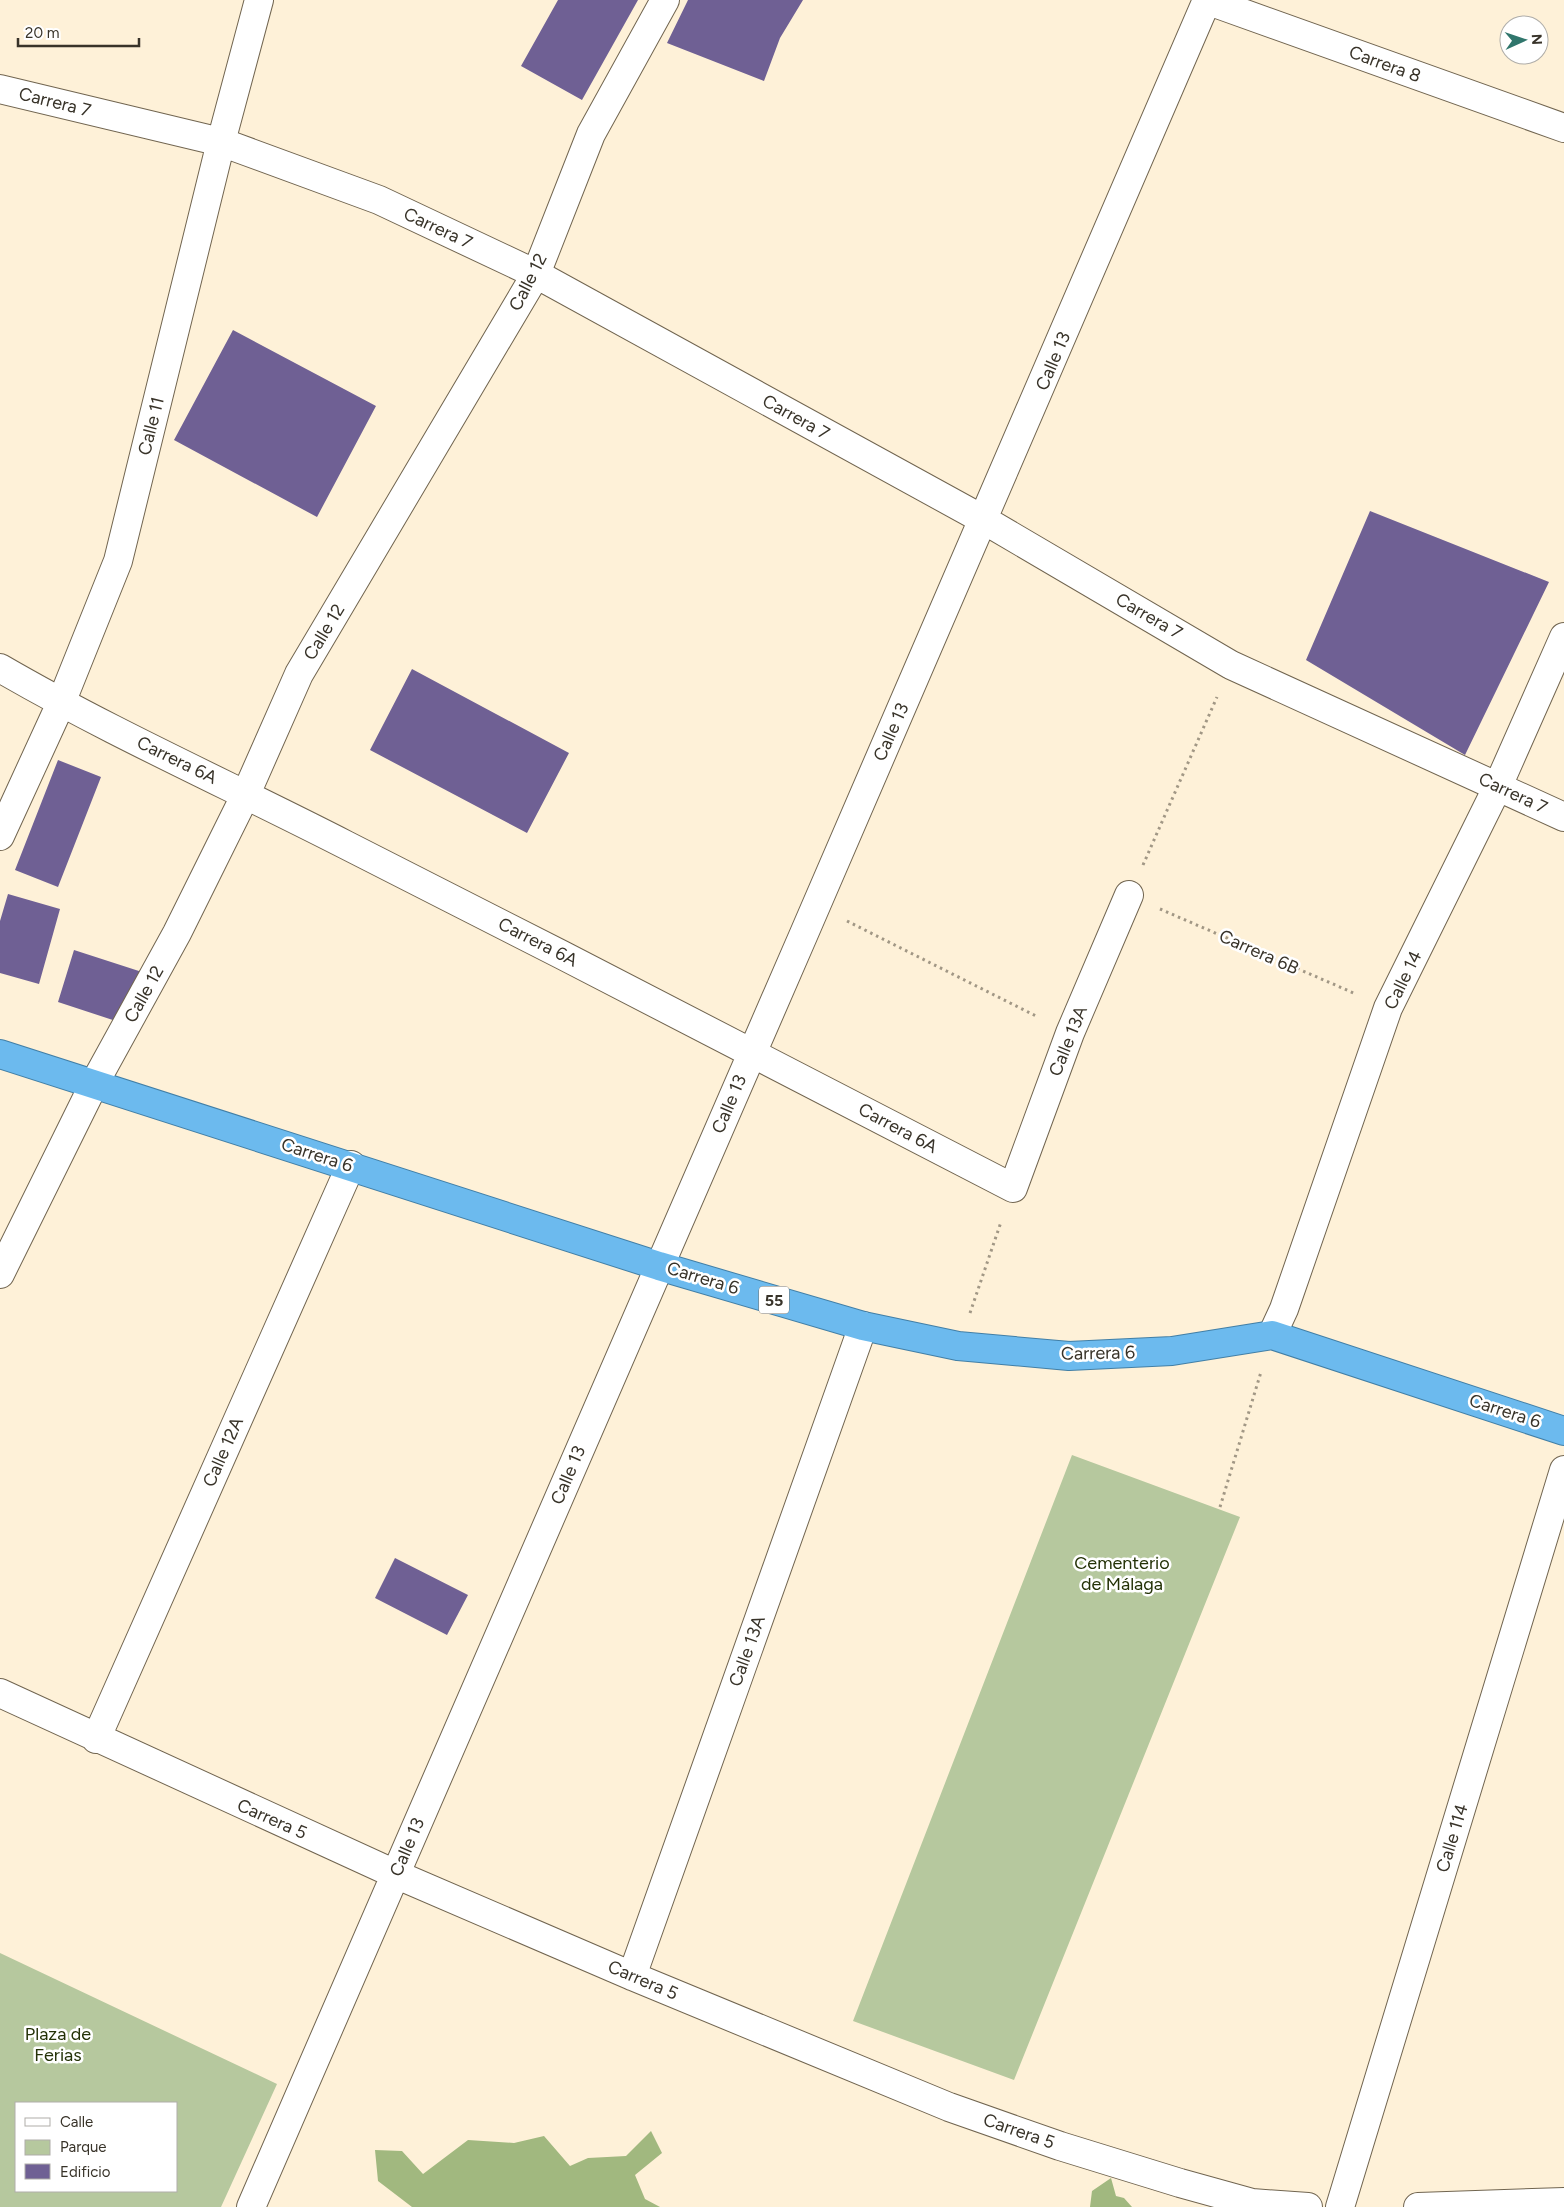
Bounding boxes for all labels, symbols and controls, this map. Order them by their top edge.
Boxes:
scale bar [18,15,139,47]
north arrow [1499,15,1549,65]
text: 20 m [25,24,59,42]
text: N [1528,33,1545,45]
street label: Carrera 8 [1346,41,1424,87]
street label: Carrera 7 [17,82,94,122]
street label: Carrera 7 [400,202,476,254]
street label: Calle 12 [504,249,552,315]
street label: Calle 13 [1031,328,1075,394]
street label: Carrera 7 [759,390,834,445]
street label: Calle 11 [133,395,169,457]
street label: Carrera 7 [1112,588,1187,644]
street label: Calle 12 [299,600,349,664]
street label: Calle 13 [868,699,914,765]
street label: Carrera 6A [133,731,221,789]
street label: Carrera 7 [1475,767,1551,819]
street label: Carrera 6A [495,913,581,971]
street label: Carrera 6B [1216,925,1302,979]
street label: Calle 14 [1379,947,1427,1013]
street label: Calle 12 [119,962,169,1026]
street label: Calle 13A [1044,1003,1092,1079]
street label: Calle 13 [707,1071,751,1137]
street label: Carrera 6A [855,1098,941,1158]
street label: Carrera 6 [278,1133,356,1177]
street label: Carrera 6 [664,1257,742,1299]
road number: 55 [759,1286,789,1314]
street label: Carrera 6 [1061,1341,1135,1365]
street label: Carrera 6 [1466,1389,1544,1433]
street label: Calle 12A [198,1414,248,1490]
street label: Calle 13 [546,1442,590,1508]
park label: Cementerio de Málaga [1074,1552,1170,1595]
street label: Calle 13A [724,1613,770,1689]
street label: Carrera 5 [234,1794,310,1844]
street label: Calle 114 [1431,1801,1473,1875]
street label: Calle 13 [385,1814,429,1880]
street label: Carrera 5 [605,1955,681,2005]
park label: Plaza de Ferias [25,2023,91,2066]
legend [15,2102,178,2192]
street label: Carrera 5 [980,2109,1058,2153]
text: Calle [60,2113,93,2131]
text: Parque [60,2138,107,2156]
text: Edificio [60,2163,111,2181]

